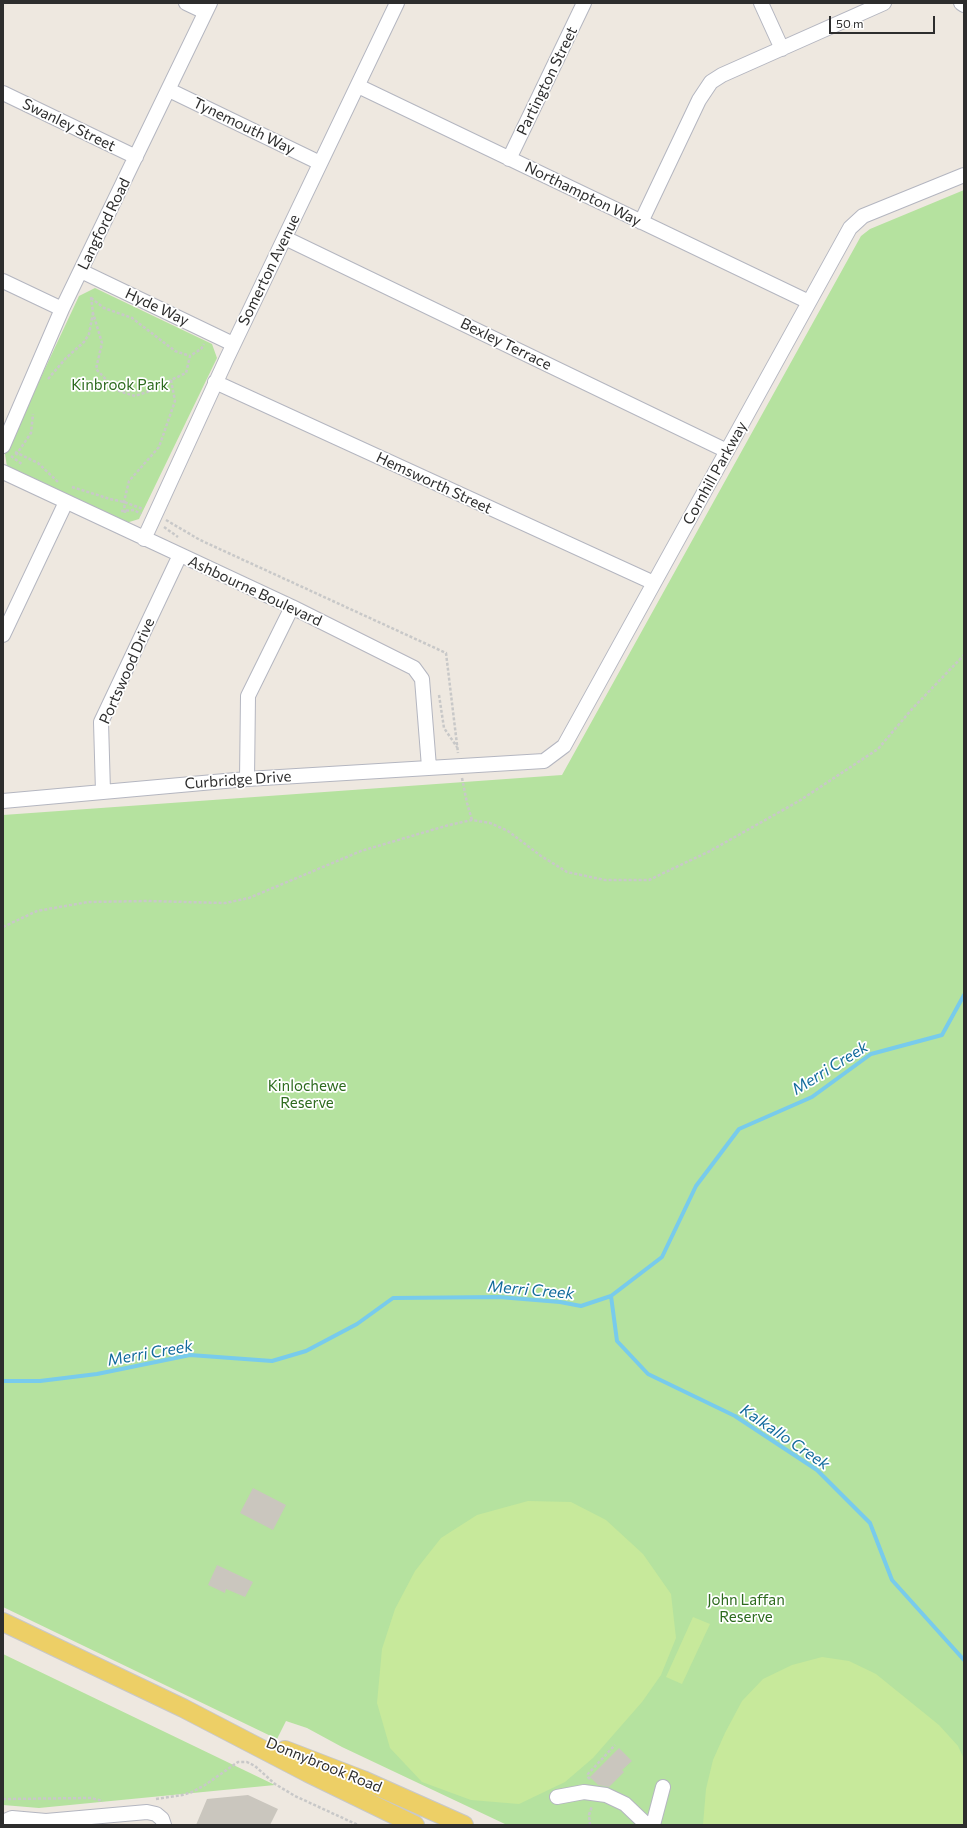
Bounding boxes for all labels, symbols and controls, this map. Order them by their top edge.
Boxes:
scale bar [831,8,937,34]
text: 50 m [836,16,864,30]
street label: Partington Street [513,24,581,138]
street label: Tynemouth Way [190,94,298,158]
street label: Swanley Street [20,95,118,155]
street label: Northampton Way [522,158,644,230]
street label: Langford Road [74,175,134,273]
street label: Somerton Avenue [234,212,304,328]
street label: Hyde Way [122,284,192,330]
street label: Bexley Terrace [458,314,554,374]
park label: Kinbrook Park [71,376,169,394]
street label: Cornhill Parkway [679,418,751,528]
street label: Hemsworth Street [373,448,495,518]
street label: Ashbourne Boulevard [185,552,325,630]
street label: Portswood Drive [96,615,158,727]
street label: Curbridge Drive [184,767,292,793]
water label: Merri Creek [788,1037,872,1099]
park label: Kinlochewe Reserve [268,1077,346,1112]
water label: Merri Creek [487,1277,575,1303]
water label: Merri Creek [106,1336,194,1370]
water label: Kalkallo Creek [737,1400,833,1474]
park label: John Laffan Reserve [707,1591,785,1626]
street label: Donnybrook Road [263,1734,385,1796]

